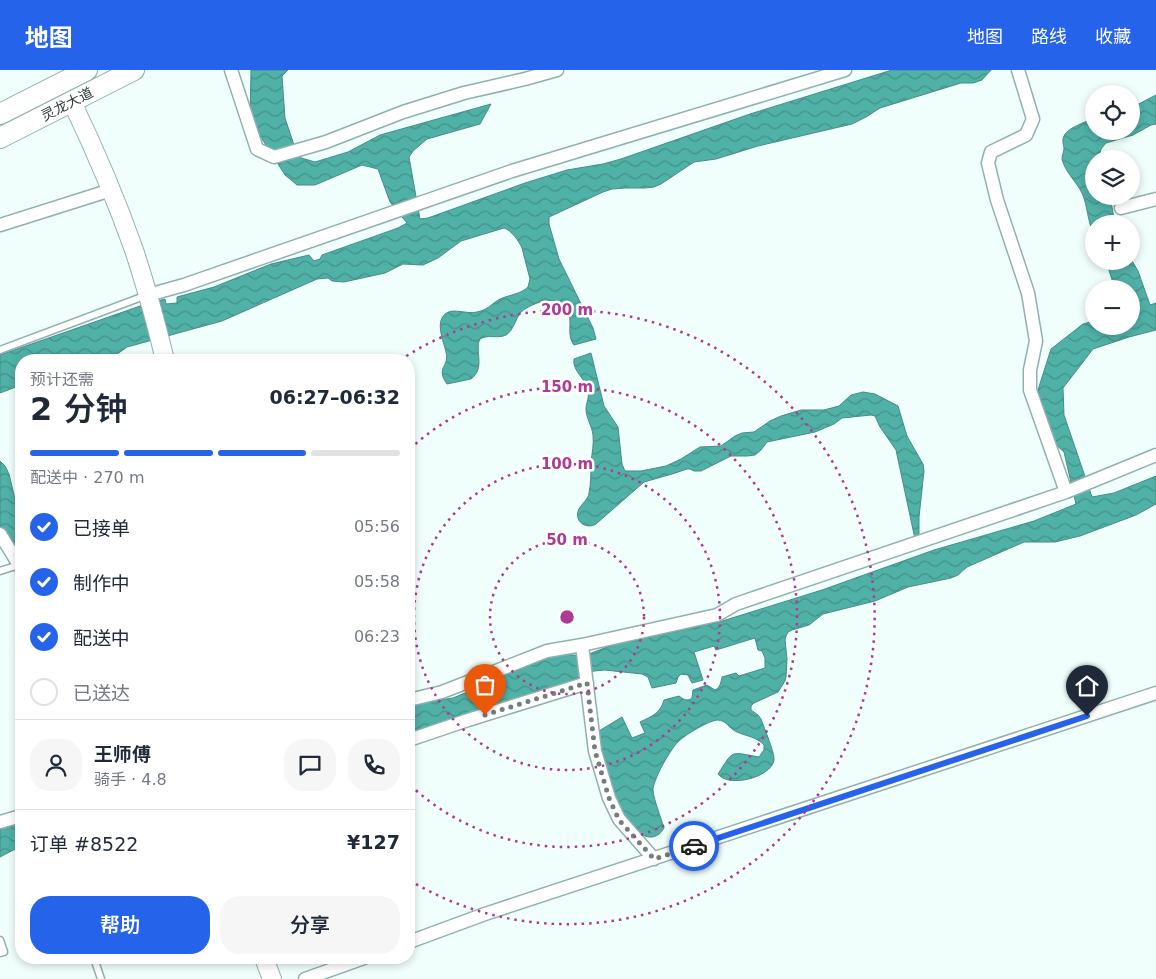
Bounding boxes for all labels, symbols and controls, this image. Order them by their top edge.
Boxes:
text: 地图 [25,24,73,52]
text: 地图 [967,26,1003,47]
text: 路线 [1031,26,1067,47]
text: 收藏 [1095,26,1131,47]
street label: 灵龙大道 [38,84,96,124]
map controls [1085,85,1140,335]
button: locate [1085,85,1140,140]
button: layers [1085,150,1140,205]
button: + [1085,215,1140,270]
button: − [1085,280,1140,335]
text: 200 m [541,301,593,319]
text: 预计还需 [30,370,94,389]
text: 150 m [541,378,593,396]
text: 06:27–06:32 [270,386,400,408]
text: 2 分钟 [30,390,127,428]
text: 100 m [541,455,593,473]
text: 配送中 · 270 m [30,468,144,487]
icon: check [30,513,58,541]
text: 已接单 [73,517,130,539]
text: 05:56 [354,517,400,536]
text: 50 m [546,531,588,549]
icon: check [30,568,58,596]
text: 制作中 [73,572,130,594]
text: 05:58 [354,572,400,591]
centre of rings [558,608,576,626]
icon: check [30,623,58,651]
text: 配送中 [73,627,130,649]
text: 06:23 [354,627,400,646]
pin [464,664,506,715]
pin [1066,665,1108,716]
icon: bag [471,671,499,699]
icon: home [1073,672,1101,700]
text: 已送达 [73,682,130,704]
button: person [30,739,82,791]
button: chat [284,739,336,791]
button: phone [348,739,400,791]
text: 王师傅 [94,743,151,765]
text: 骑手 · 4.8 [94,770,167,789]
courier [669,821,719,871]
text: ¥127 [347,831,400,853]
icon: car [680,832,708,860]
text: 订单 #8522 [30,833,138,855]
button: 帮助 [30,896,210,954]
button: 分享 [220,896,400,954]

